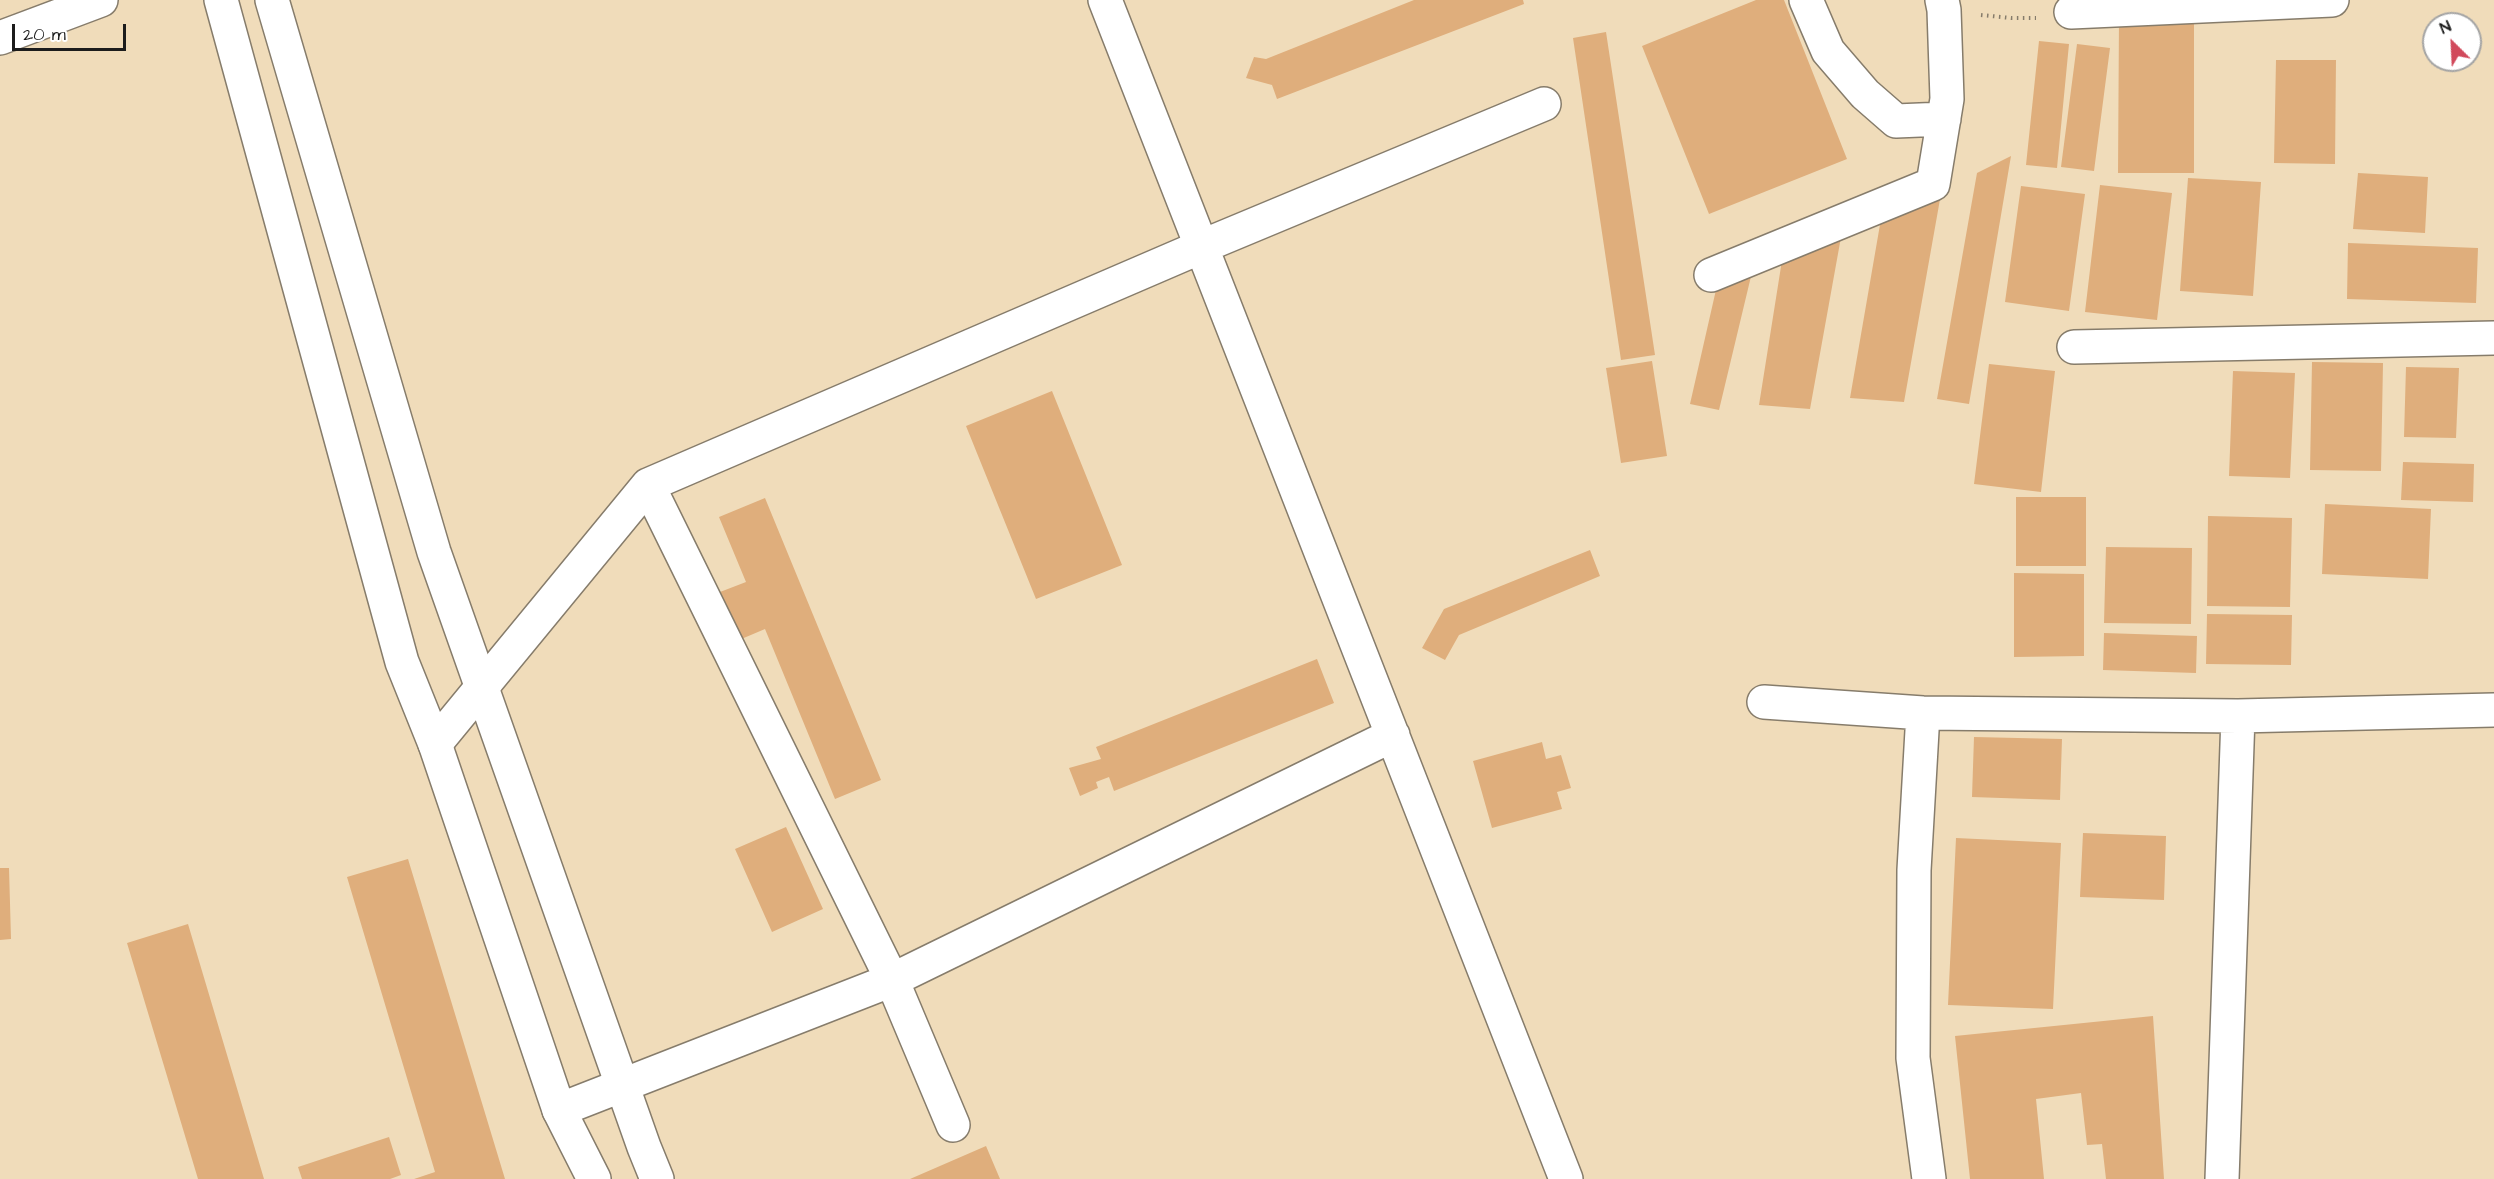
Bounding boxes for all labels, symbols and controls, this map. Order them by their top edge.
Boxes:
scale bar [15,12,129,50]
north arrow [2422,12,2482,72]
text: N [2436,15,2455,39]
text: 20 m [23,22,66,47]

